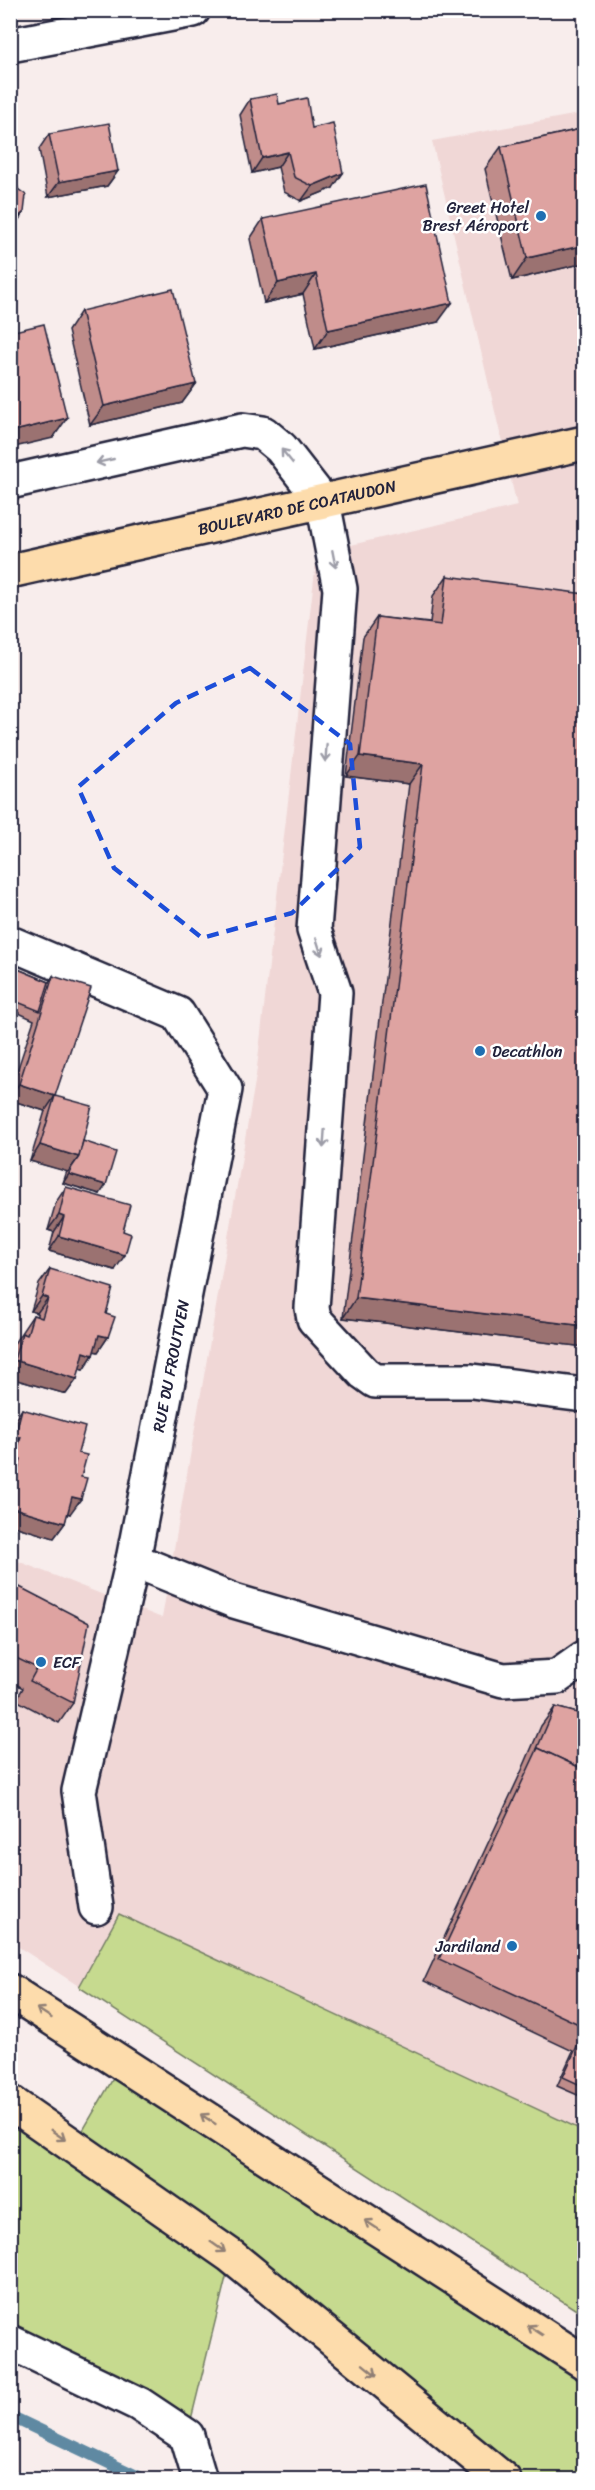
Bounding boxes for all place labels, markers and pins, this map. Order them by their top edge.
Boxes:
place label: Greet Hotel Brest Aéroport [423,193,529,240]
marker: Greet Hotel Brest Aéroport [534,209,548,223]
place label: Decathlon [492,1037,563,1066]
marker: Decathlon [473,1044,487,1058]
place label: ECF [53,1648,82,1677]
marker: ECF [34,1655,48,1669]
place label: Jardiland [434,1932,502,1961]
marker: Jardiland [505,1939,519,1953]

